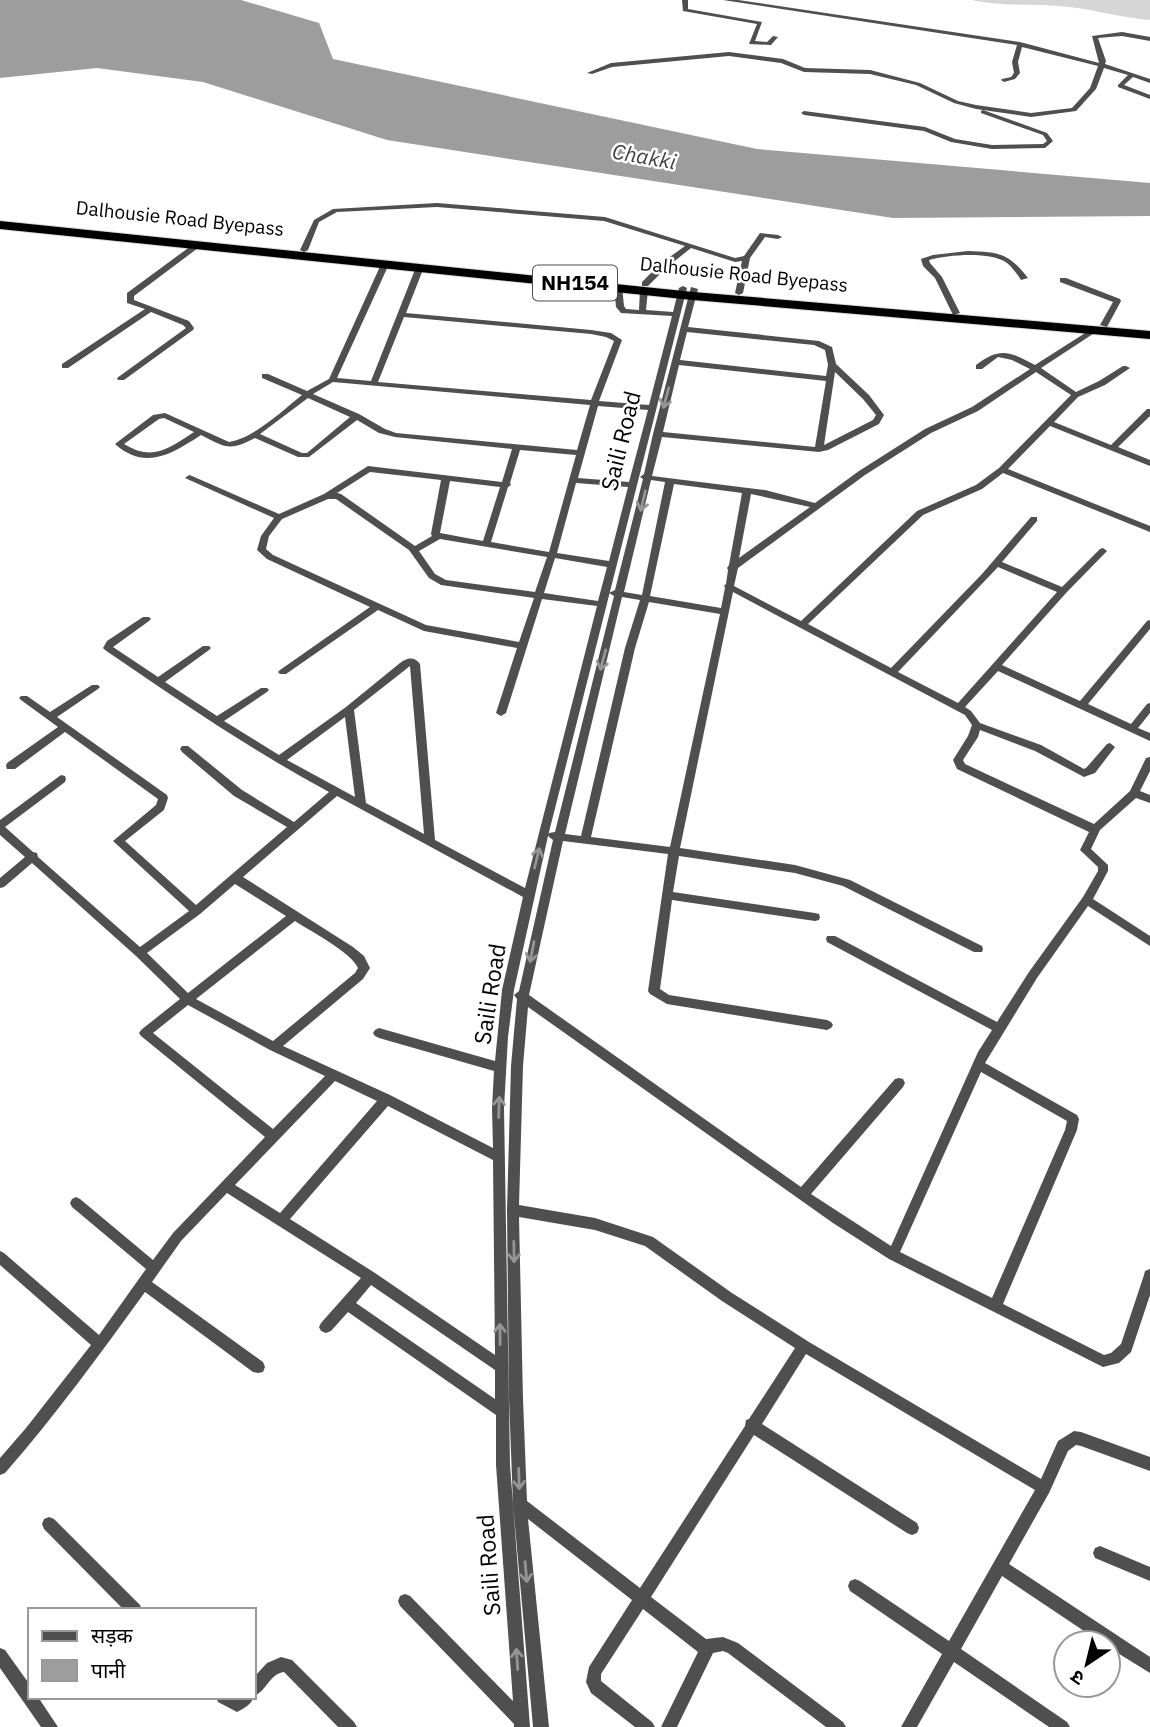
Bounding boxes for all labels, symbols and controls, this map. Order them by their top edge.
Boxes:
water label: Chakki [610,137,679,175]
street label: Dalhousie Road Byepass [75,195,285,241]
street label: Dalhousie Road Byepass [639,251,849,297]
road number: NH154 [533,266,617,300]
one-way arrow [659,387,672,409]
street label: Saili Road [593,388,647,494]
one-way arrow [635,489,649,512]
one-way arrow [596,648,609,671]
one-way arrow [531,847,544,870]
one-way arrow [524,940,538,963]
street label: Saili Road [466,941,512,1046]
one-way arrow [492,1095,505,1118]
one-way arrow [507,1240,521,1263]
one-way arrow [493,1323,507,1346]
one-way arrow [513,1468,526,1491]
street label: Saili Road [469,1513,507,1617]
one-way arrow [520,1560,533,1583]
legend [28,1608,256,1699]
text: सड़क [91,1621,133,1649]
north arrow [1052,1629,1122,1699]
one-way arrow [510,1648,523,1671]
text: पानी [91,1656,126,1684]
text: उ [1065,1664,1089,1691]

